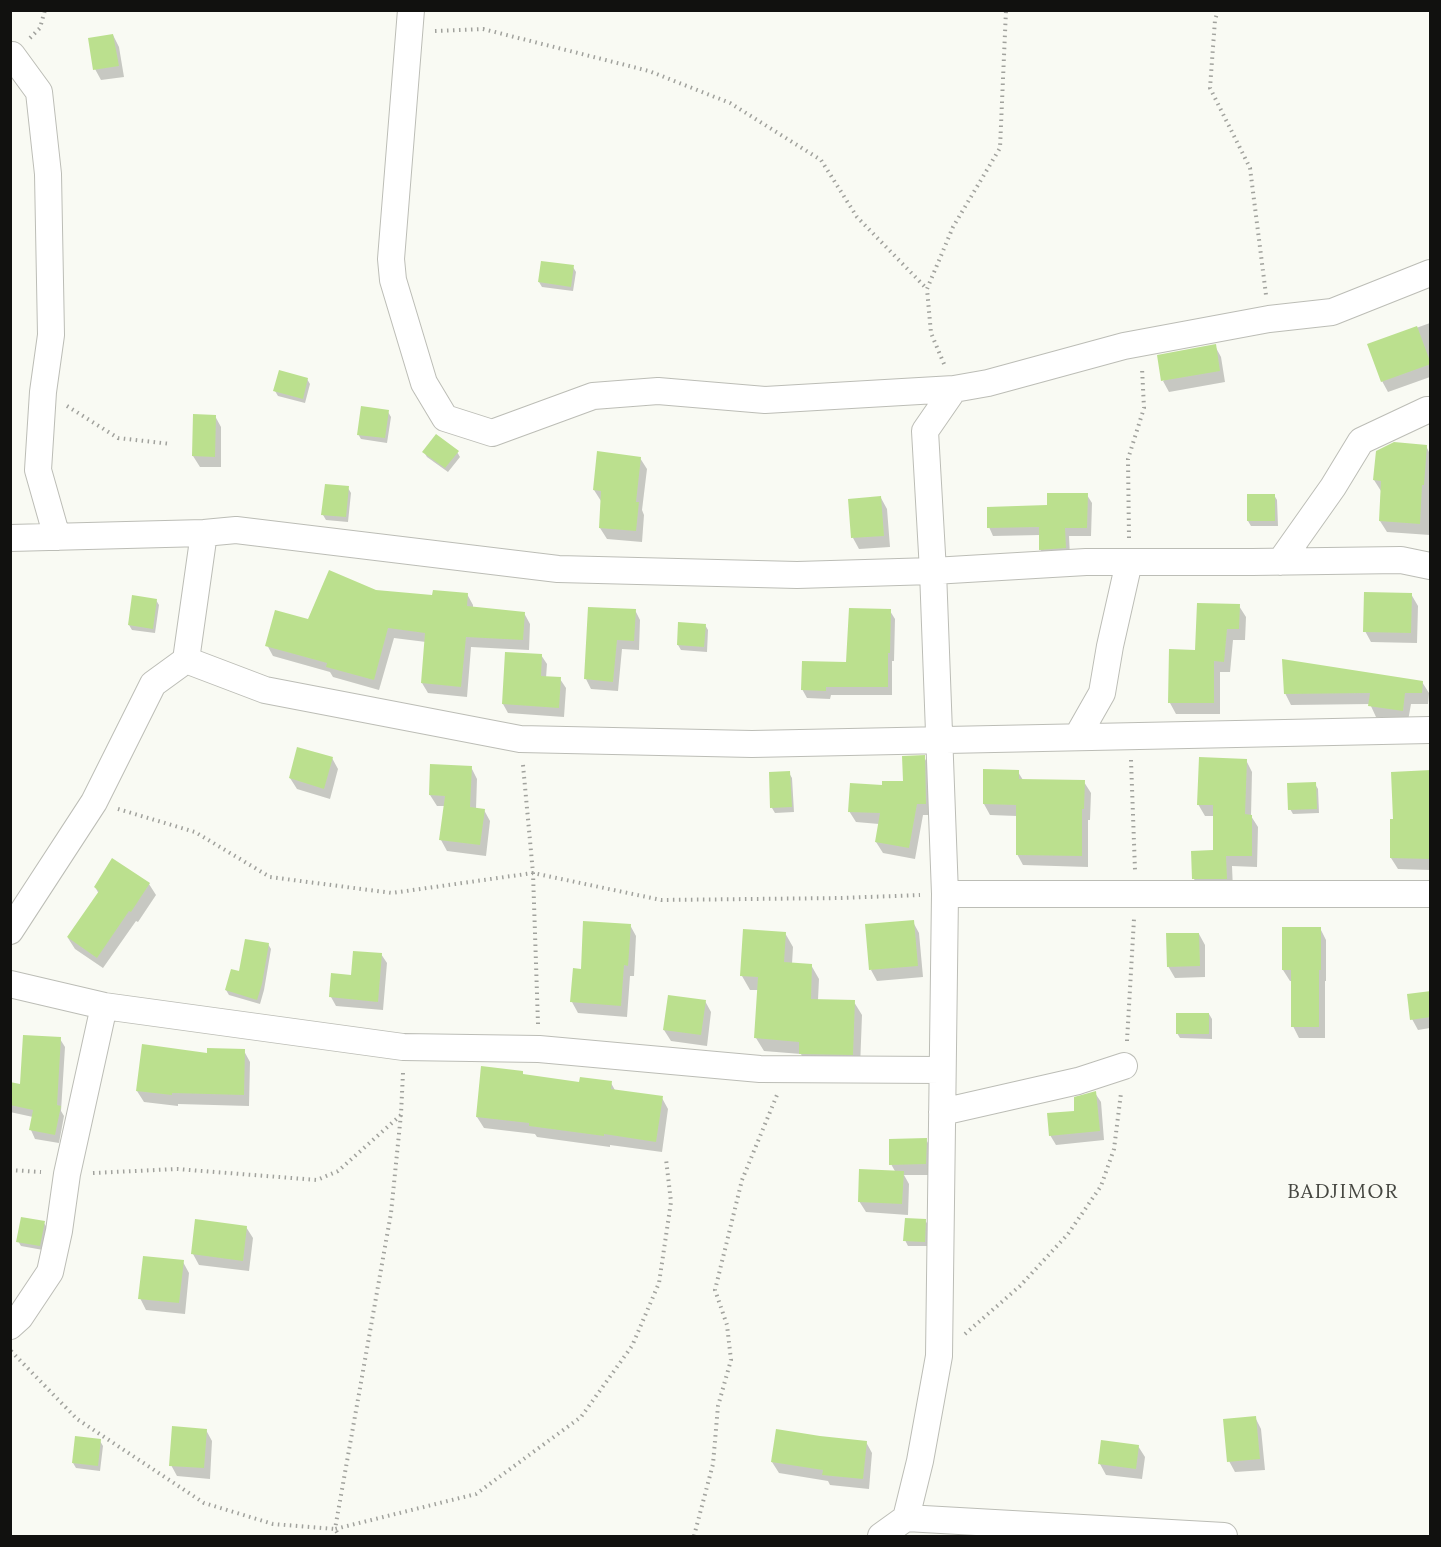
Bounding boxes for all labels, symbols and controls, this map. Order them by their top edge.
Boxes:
district label: BADJIMOR [1287,1180,1399,1204]

